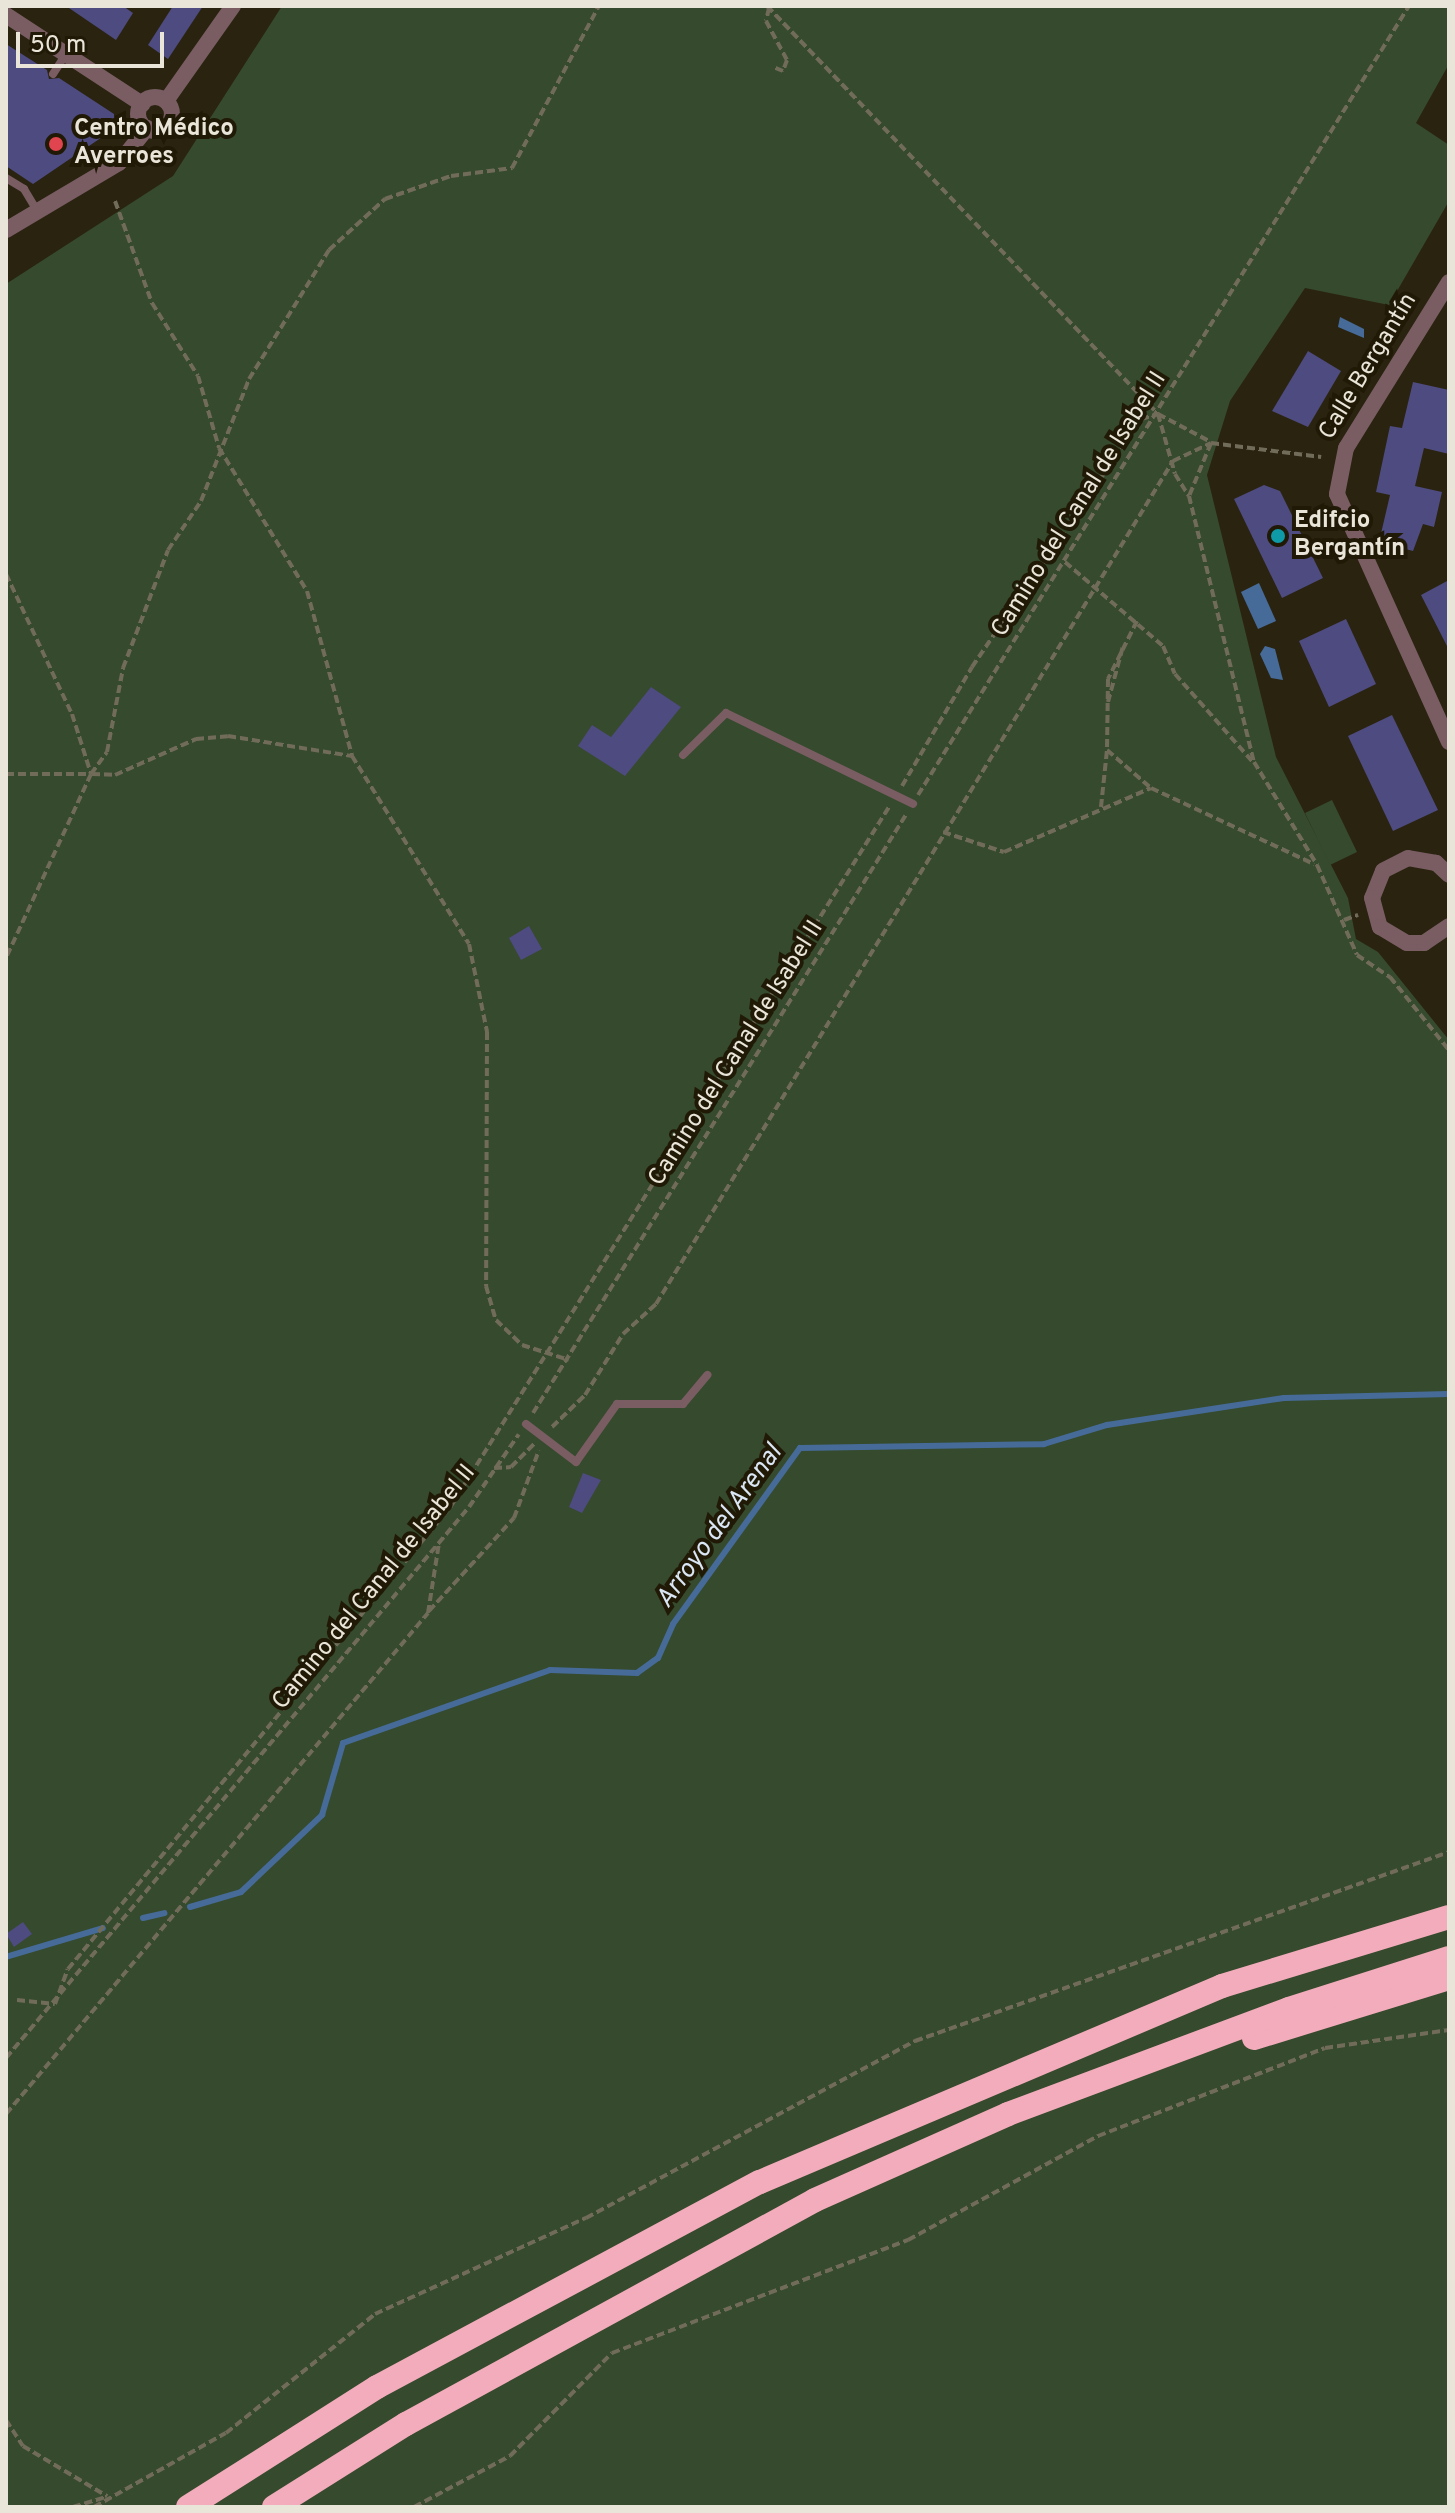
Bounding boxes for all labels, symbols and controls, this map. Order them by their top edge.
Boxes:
scale bar [20,16,168,66]
text: 50 m [30,31,86,61]
place label: Centro Médico Averroes [74,116,234,172]
marker: Centro Médico Averroes [45,133,67,155]
street label: Calle Bergantín [1314,289,1424,445]
street label: Camino del Canal de Isabel II [986,367,1174,643]
place label: Edifcio Bergantín [1294,508,1405,564]
marker: Edifcio Bergantín [1269,527,1287,545]
street label: Camino del Canal de Isabel II [643,916,831,1192]
water label: Arroyo del Arenal [650,1439,790,1615]
street label: Camino del Canal de Isabel II [267,1460,483,1716]

